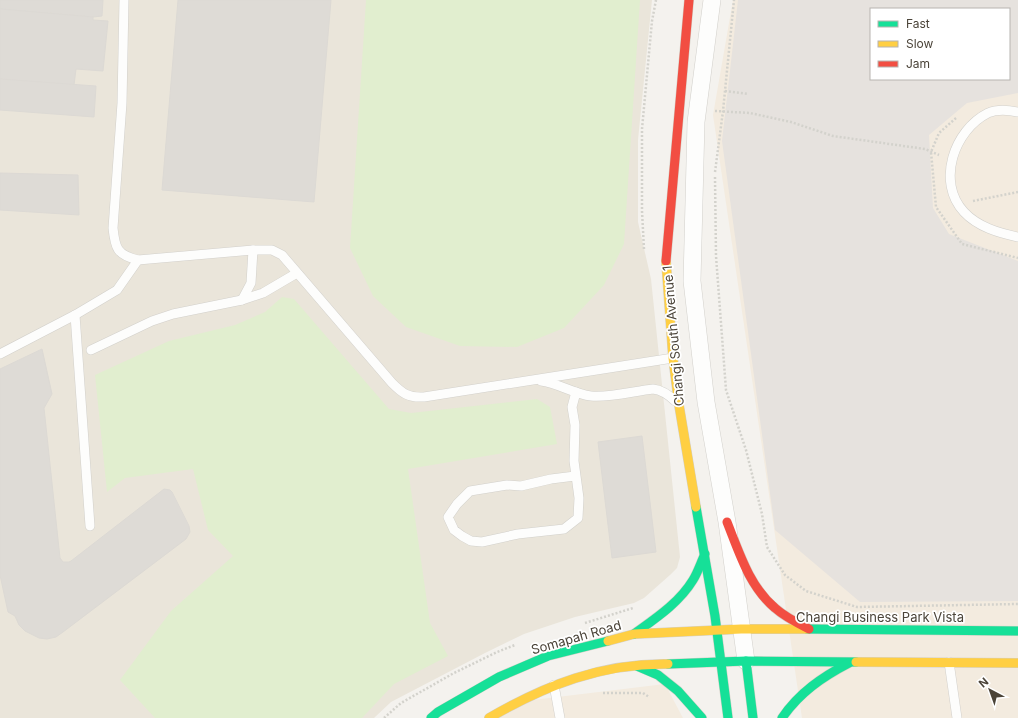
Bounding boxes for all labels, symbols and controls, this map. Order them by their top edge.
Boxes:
legend [870,8,1010,80]
text: Fast [906,16,930,31]
text: Slow [906,36,934,51]
text: Jam [906,56,930,71]
street label: Changi South Avenue 1 [659,265,687,407]
street label: Changi Business Park Vista [796,609,964,625]
street label: Somapah Road [529,617,623,657]
north arrow [970,670,1010,710]
text: N [976,674,991,690]

